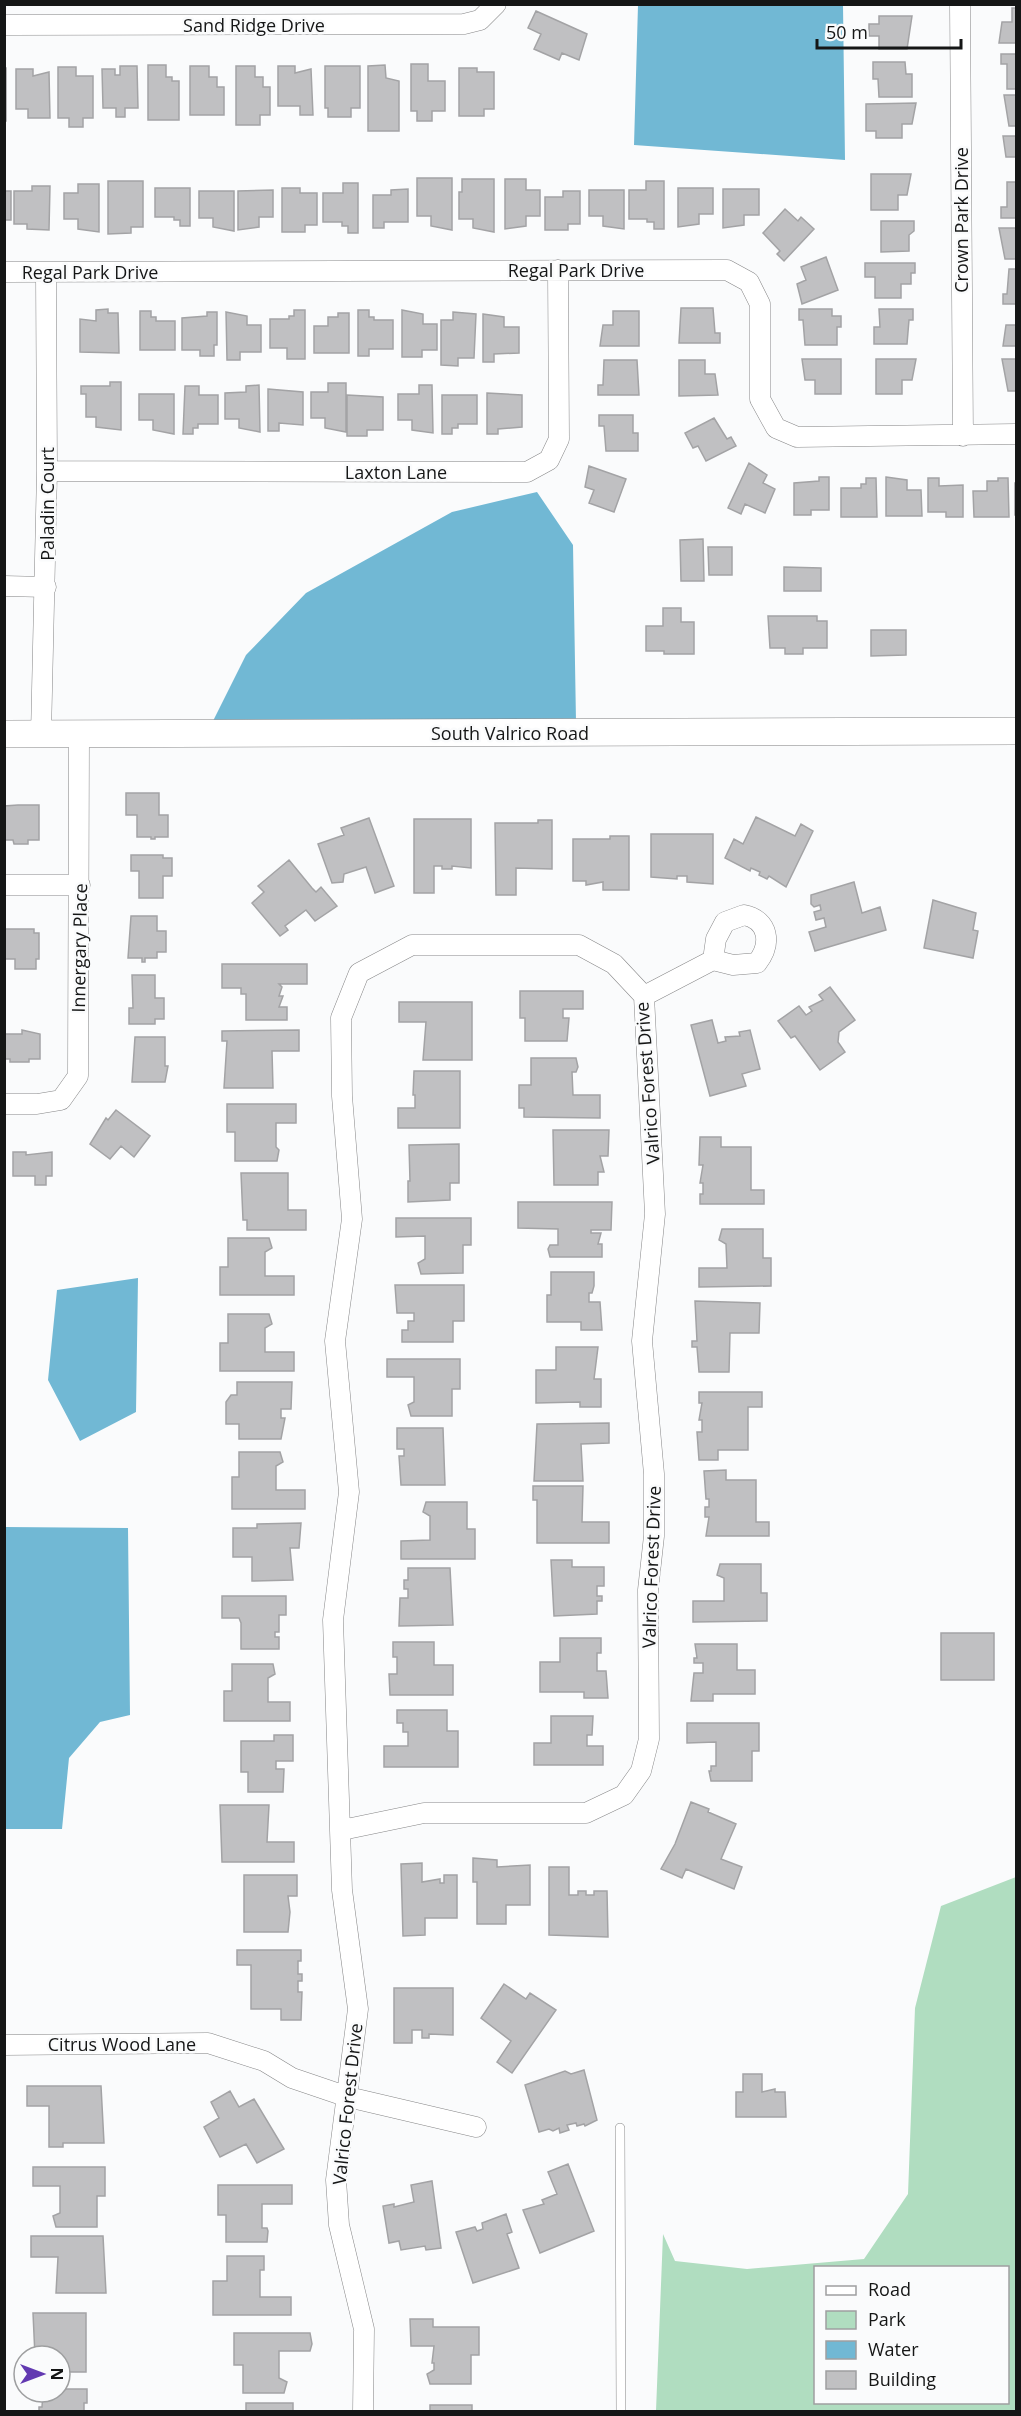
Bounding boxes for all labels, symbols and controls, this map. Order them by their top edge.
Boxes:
scale bar [817,12,961,50]
street label: Sand Ridge Drive [183,13,325,37]
text: 50 m [826,20,868,44]
street label: Crown Park Drive [949,147,973,293]
street label: Regal Park Drive [508,258,644,282]
street label: Regal Park Drive [22,260,158,284]
street label: Paladin Court [35,447,59,561]
street label: Laxton Lane [345,460,447,484]
street label: South Valrico Road [431,721,589,745]
street label: Innergary Place [66,883,92,1013]
street label: Valrico Forest Drive [629,1001,665,1165]
street label: Valrico Forest Drive [636,1485,666,1649]
street label: Valrico Forest Drive [327,2022,367,2186]
street label: Citrus Wood Lane [48,2032,196,2056]
legend [814,2266,1009,2404]
text: Road [868,2277,911,2301]
text: Park [868,2307,906,2331]
text: Water [868,2337,919,2361]
north arrow [12,2344,72,2404]
text: N [46,2367,68,2381]
text: Building [868,2367,936,2391]

